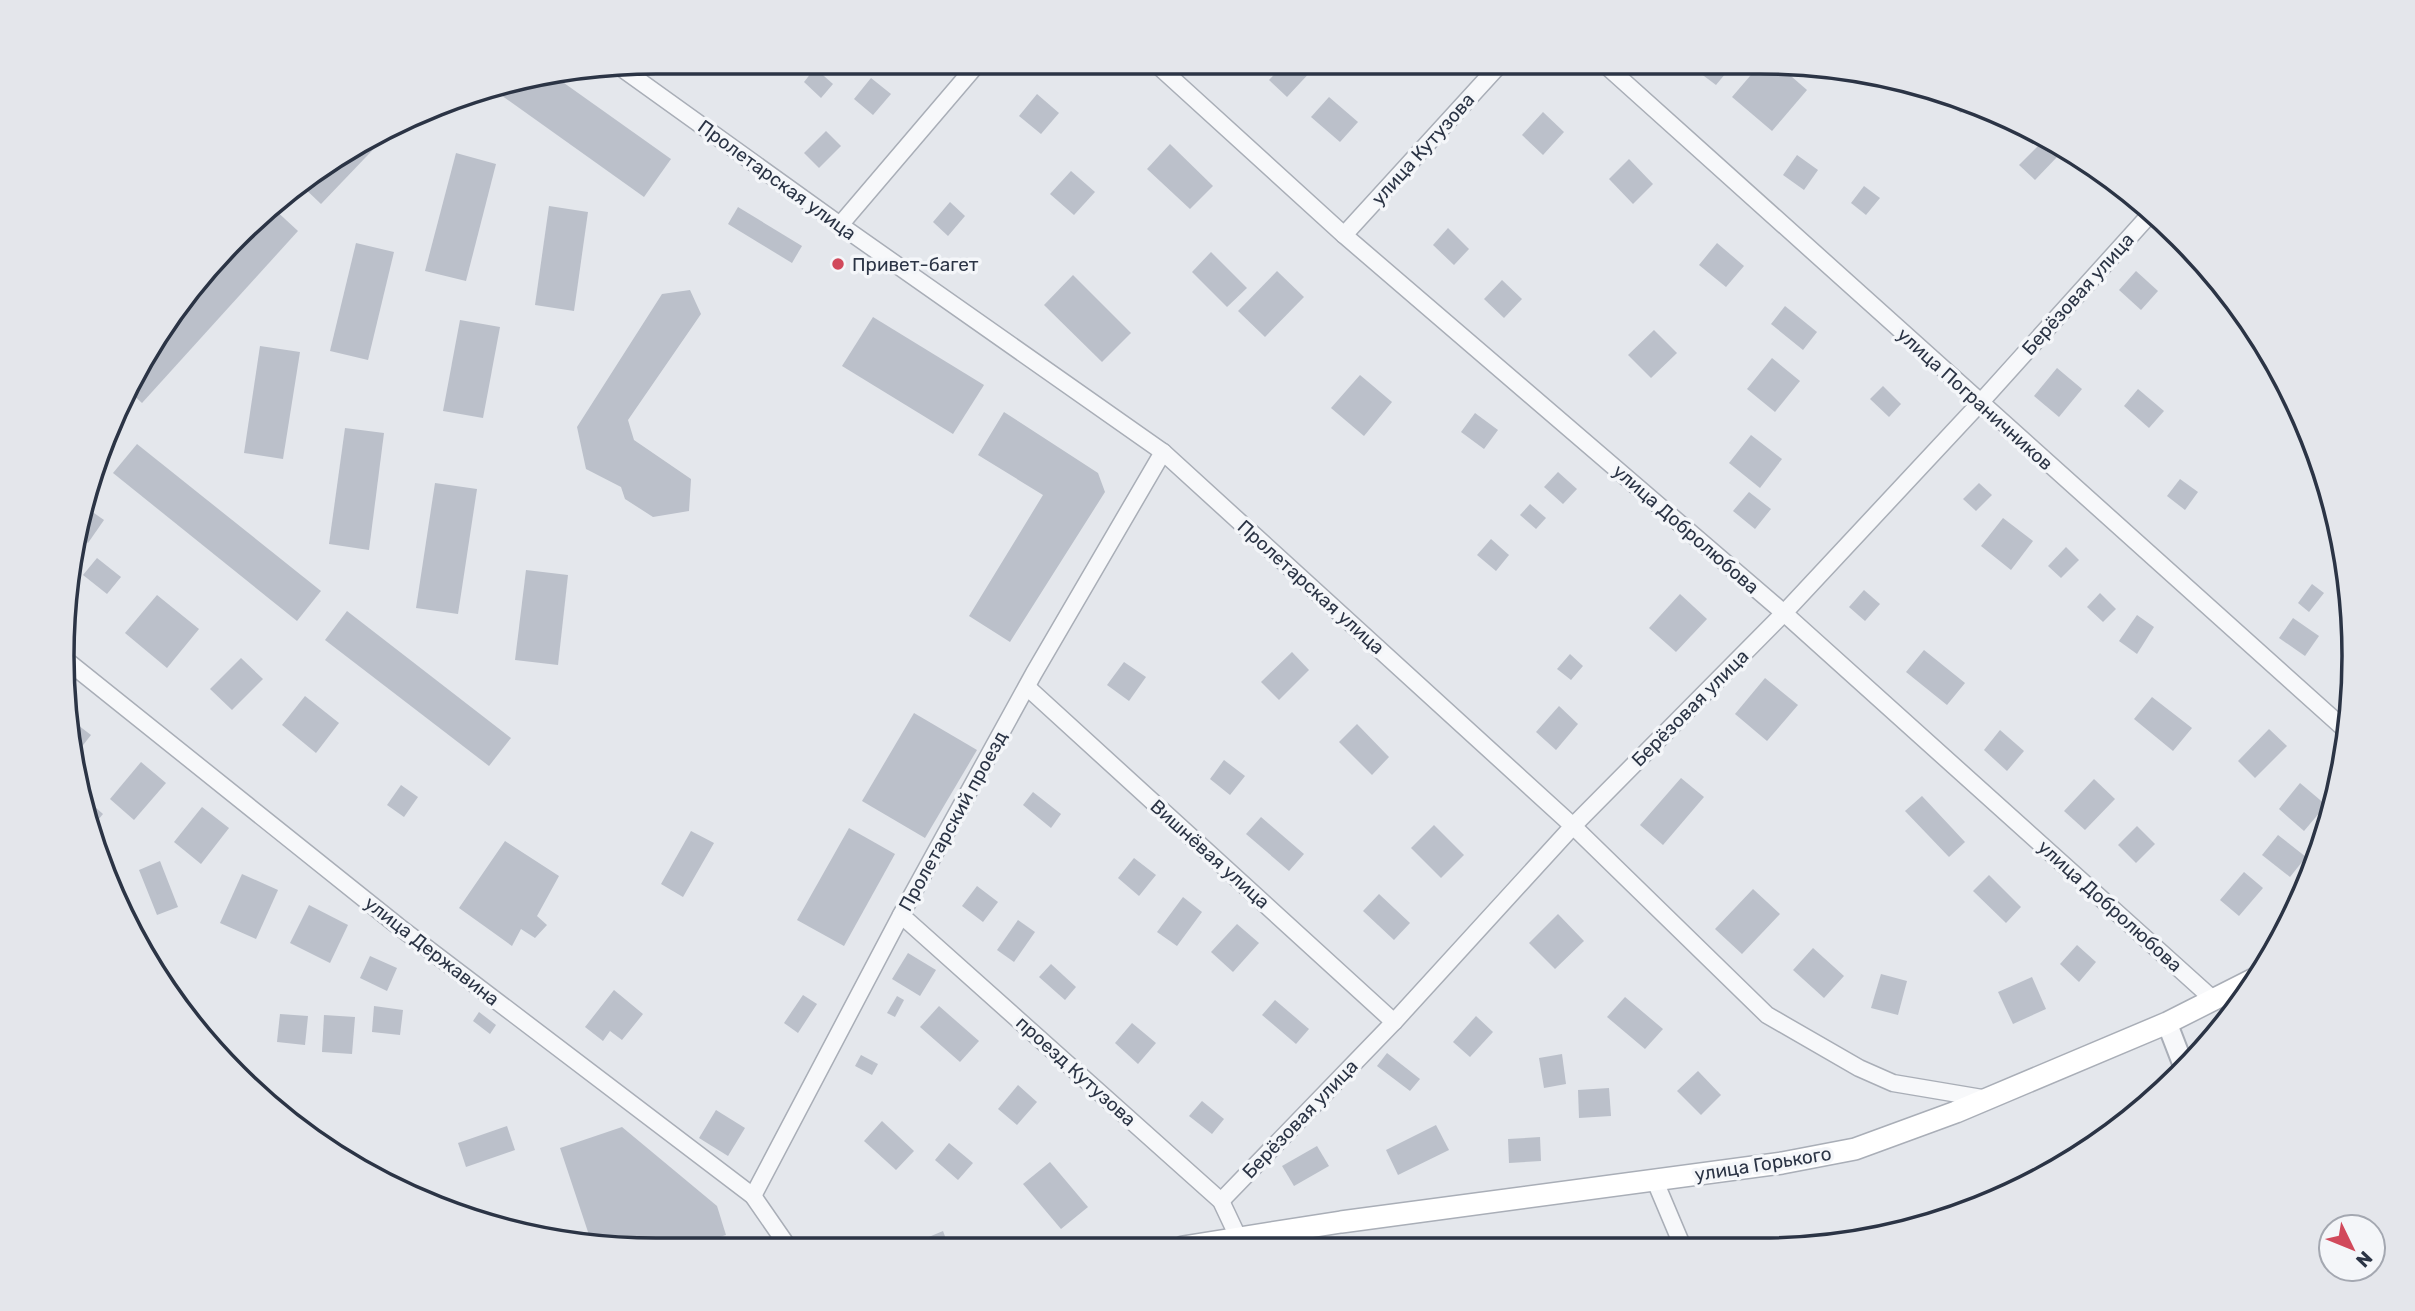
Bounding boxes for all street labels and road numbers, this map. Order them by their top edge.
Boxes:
street label: улица Кутузова [1367,88,1479,210]
street label: Пролетарская улица [694,115,860,245]
street label: Берёзовая улица [2017,228,2139,360]
street label: улица Пограничников [1892,323,2058,475]
street label: улица Добролюбова [1608,459,1764,599]
street label: Пролетарская улица [1233,515,1389,659]
street label: Берёзовая улица [1627,645,1753,771]
street label: Пролетарский проезд [894,727,1012,915]
street label: Вишнёвая улица [1146,795,1274,913]
street label: улица Добролюбова [2033,835,2187,977]
street label: улица Державина [360,891,504,1011]
street label: проезд Кутузова [1011,1011,1141,1131]
street label: Берёзовая улица [1237,1055,1363,1183]
street label: улица Горького [1693,1142,1833,1186]

